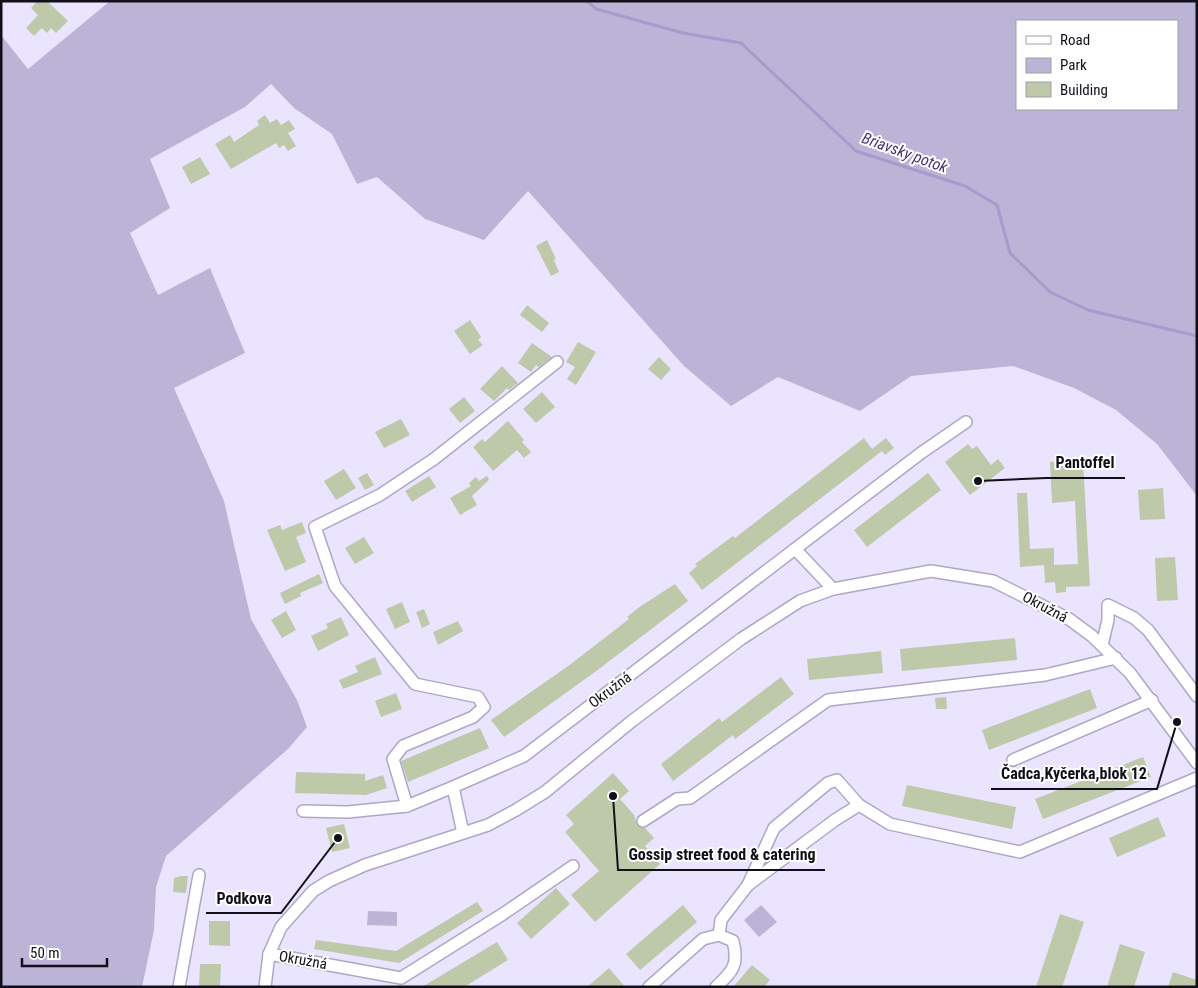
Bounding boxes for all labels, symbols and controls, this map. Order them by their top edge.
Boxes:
legend [1016,20,1178,110]
text: Road [1060,31,1090,49]
text: Park [1060,56,1087,74]
text: Building [1060,81,1108,99]
water label: Briavsky potok [859,128,951,177]
callout: Pantoffel [1046,447,1125,478]
text: Pantoffel [1055,453,1115,472]
street label: Okružná [1019,588,1071,626]
street label: Okružná [585,668,635,712]
callout: Čadca,Kyčerka,blok 12 [991,758,1157,789]
text: Čadca,Kyčerka,blok 12 [1001,763,1147,783]
callout: Gossip street food & catering [618,839,825,870]
text: Gossip street food & catering [628,845,816,864]
callout: Podkova [206,882,281,913]
text: Podkova [217,889,272,908]
scale bar [22,936,108,968]
text: 50 m [30,944,60,962]
street label: Okružná [277,947,329,973]

